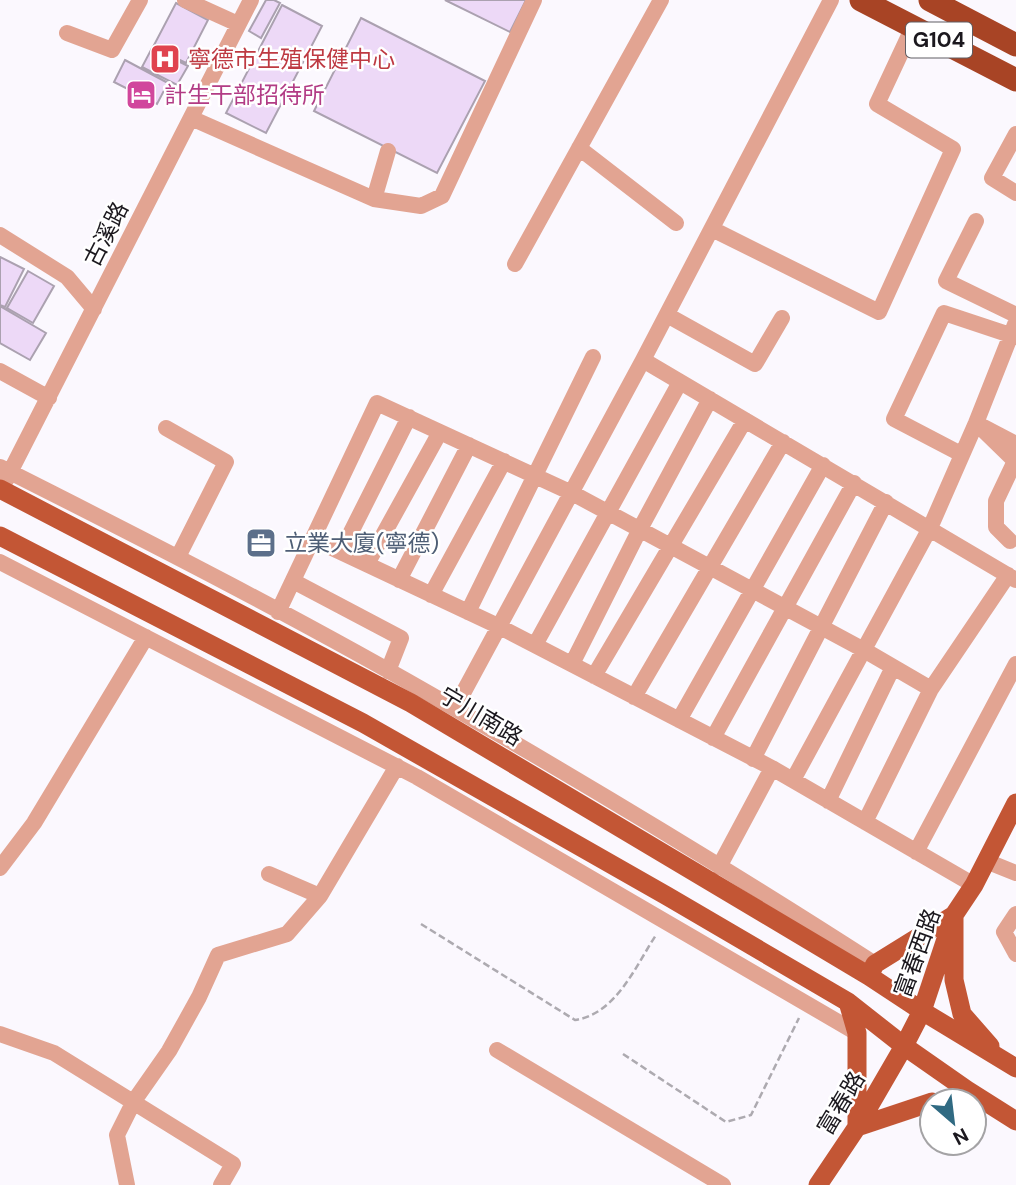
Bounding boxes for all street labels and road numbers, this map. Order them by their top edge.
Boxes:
road number: G104 [906,22,972,58]
street label: 古溪路 [77,196,135,272]
street label: 宁川南路 [434,679,528,753]
street label: 富春西路 [887,905,947,1001]
street label: 富春路 [810,1066,872,1140]

